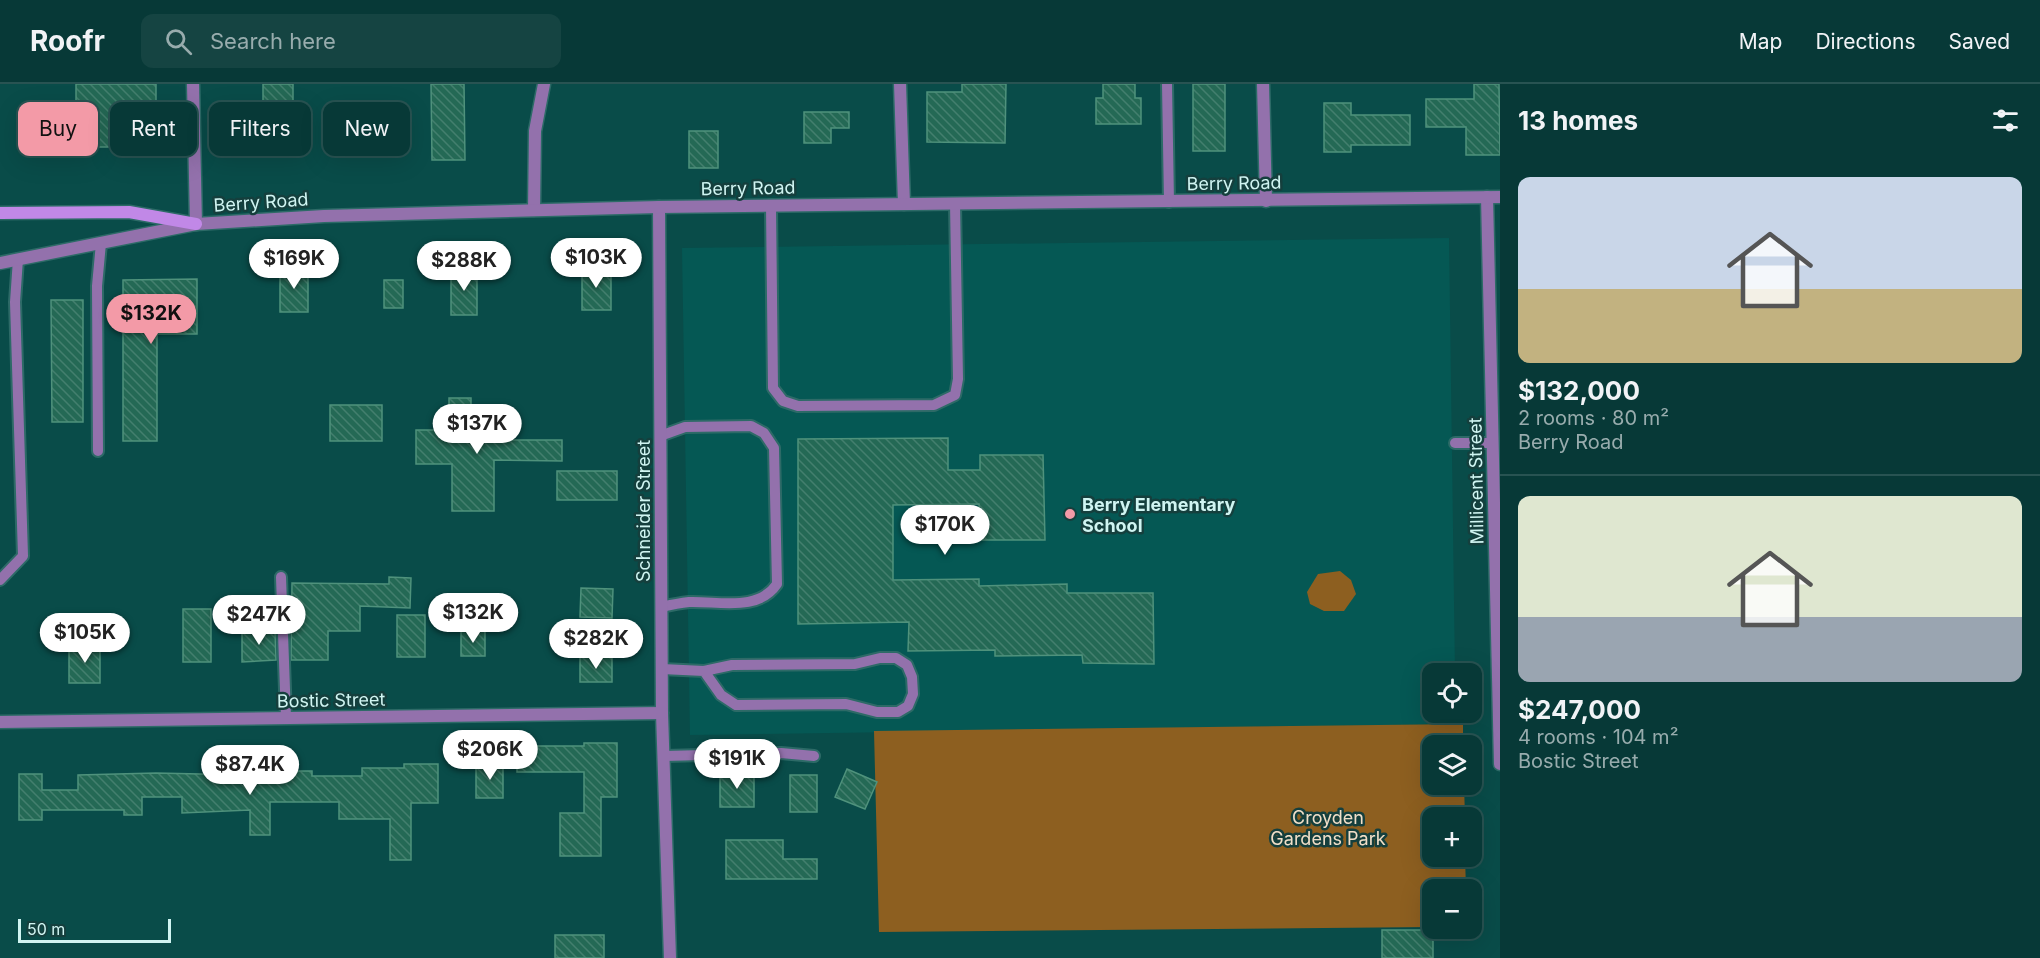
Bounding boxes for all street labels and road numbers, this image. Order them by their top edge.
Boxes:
street label: Berry Road [1186,172,1282,194]
street label: Berry Road [700,177,796,199]
street label: Berry Road [213,188,309,216]
street label: Millicent Street [1464,417,1488,545]
street label: Schneider Street [633,440,654,582]
street label: Bostic Street [277,689,386,711]

